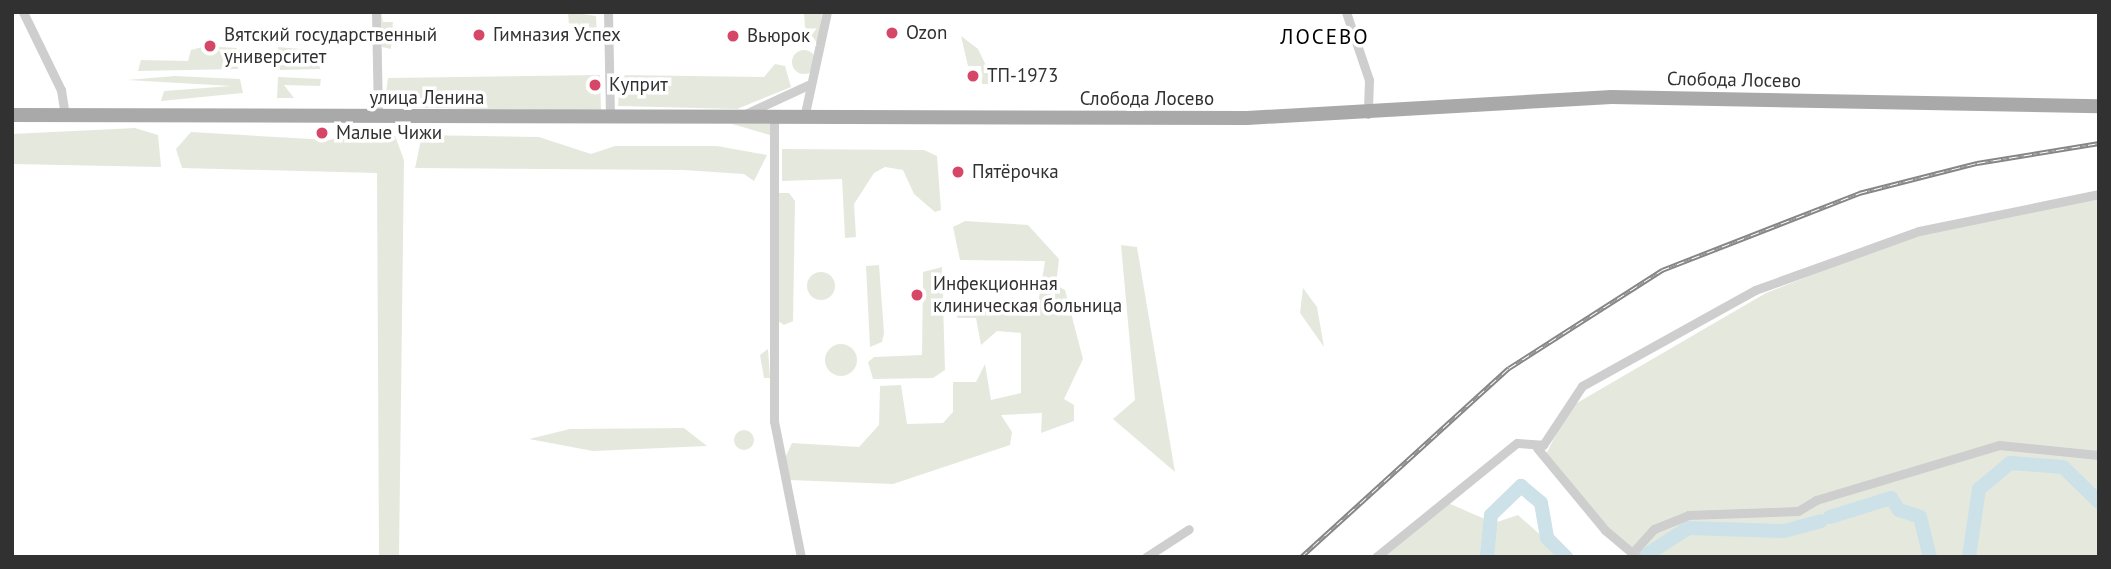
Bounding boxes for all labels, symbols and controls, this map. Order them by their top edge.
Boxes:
place label: Ozon [906,22,947,44]
place label: Вятский государственный университет [224,24,437,68]
place label: Гимназия Успех [493,24,621,46]
district label: ЛОСЕВО [1281,24,1369,50]
place label: Вьюрок [747,25,810,47]
marker: Ozon [884,25,900,41]
marker: Гимназия Успех [471,27,487,43]
marker: Вьюрок [725,28,741,44]
marker: Вятский государственный университет [202,38,218,54]
place label: ТП-1973 [987,65,1058,87]
street label: Слобода Лосево [1667,67,1801,93]
marker: ТП-1973 [965,68,981,84]
place label: Куприт [609,74,668,96]
marker: Куприт [587,77,603,93]
street label: улица Ленина [369,87,485,109]
street label: Слобода Лосево [1080,88,1214,110]
place label: Малые Чижи [336,122,442,144]
marker: Малые Чижи [314,125,330,141]
place label: Пятёрочка [972,161,1059,183]
marker: Пятёрочка [950,164,966,180]
place label: Инфекционная клиническая больница [933,273,1122,317]
marker: Инфекционная клиническая больница [907,285,927,305]

